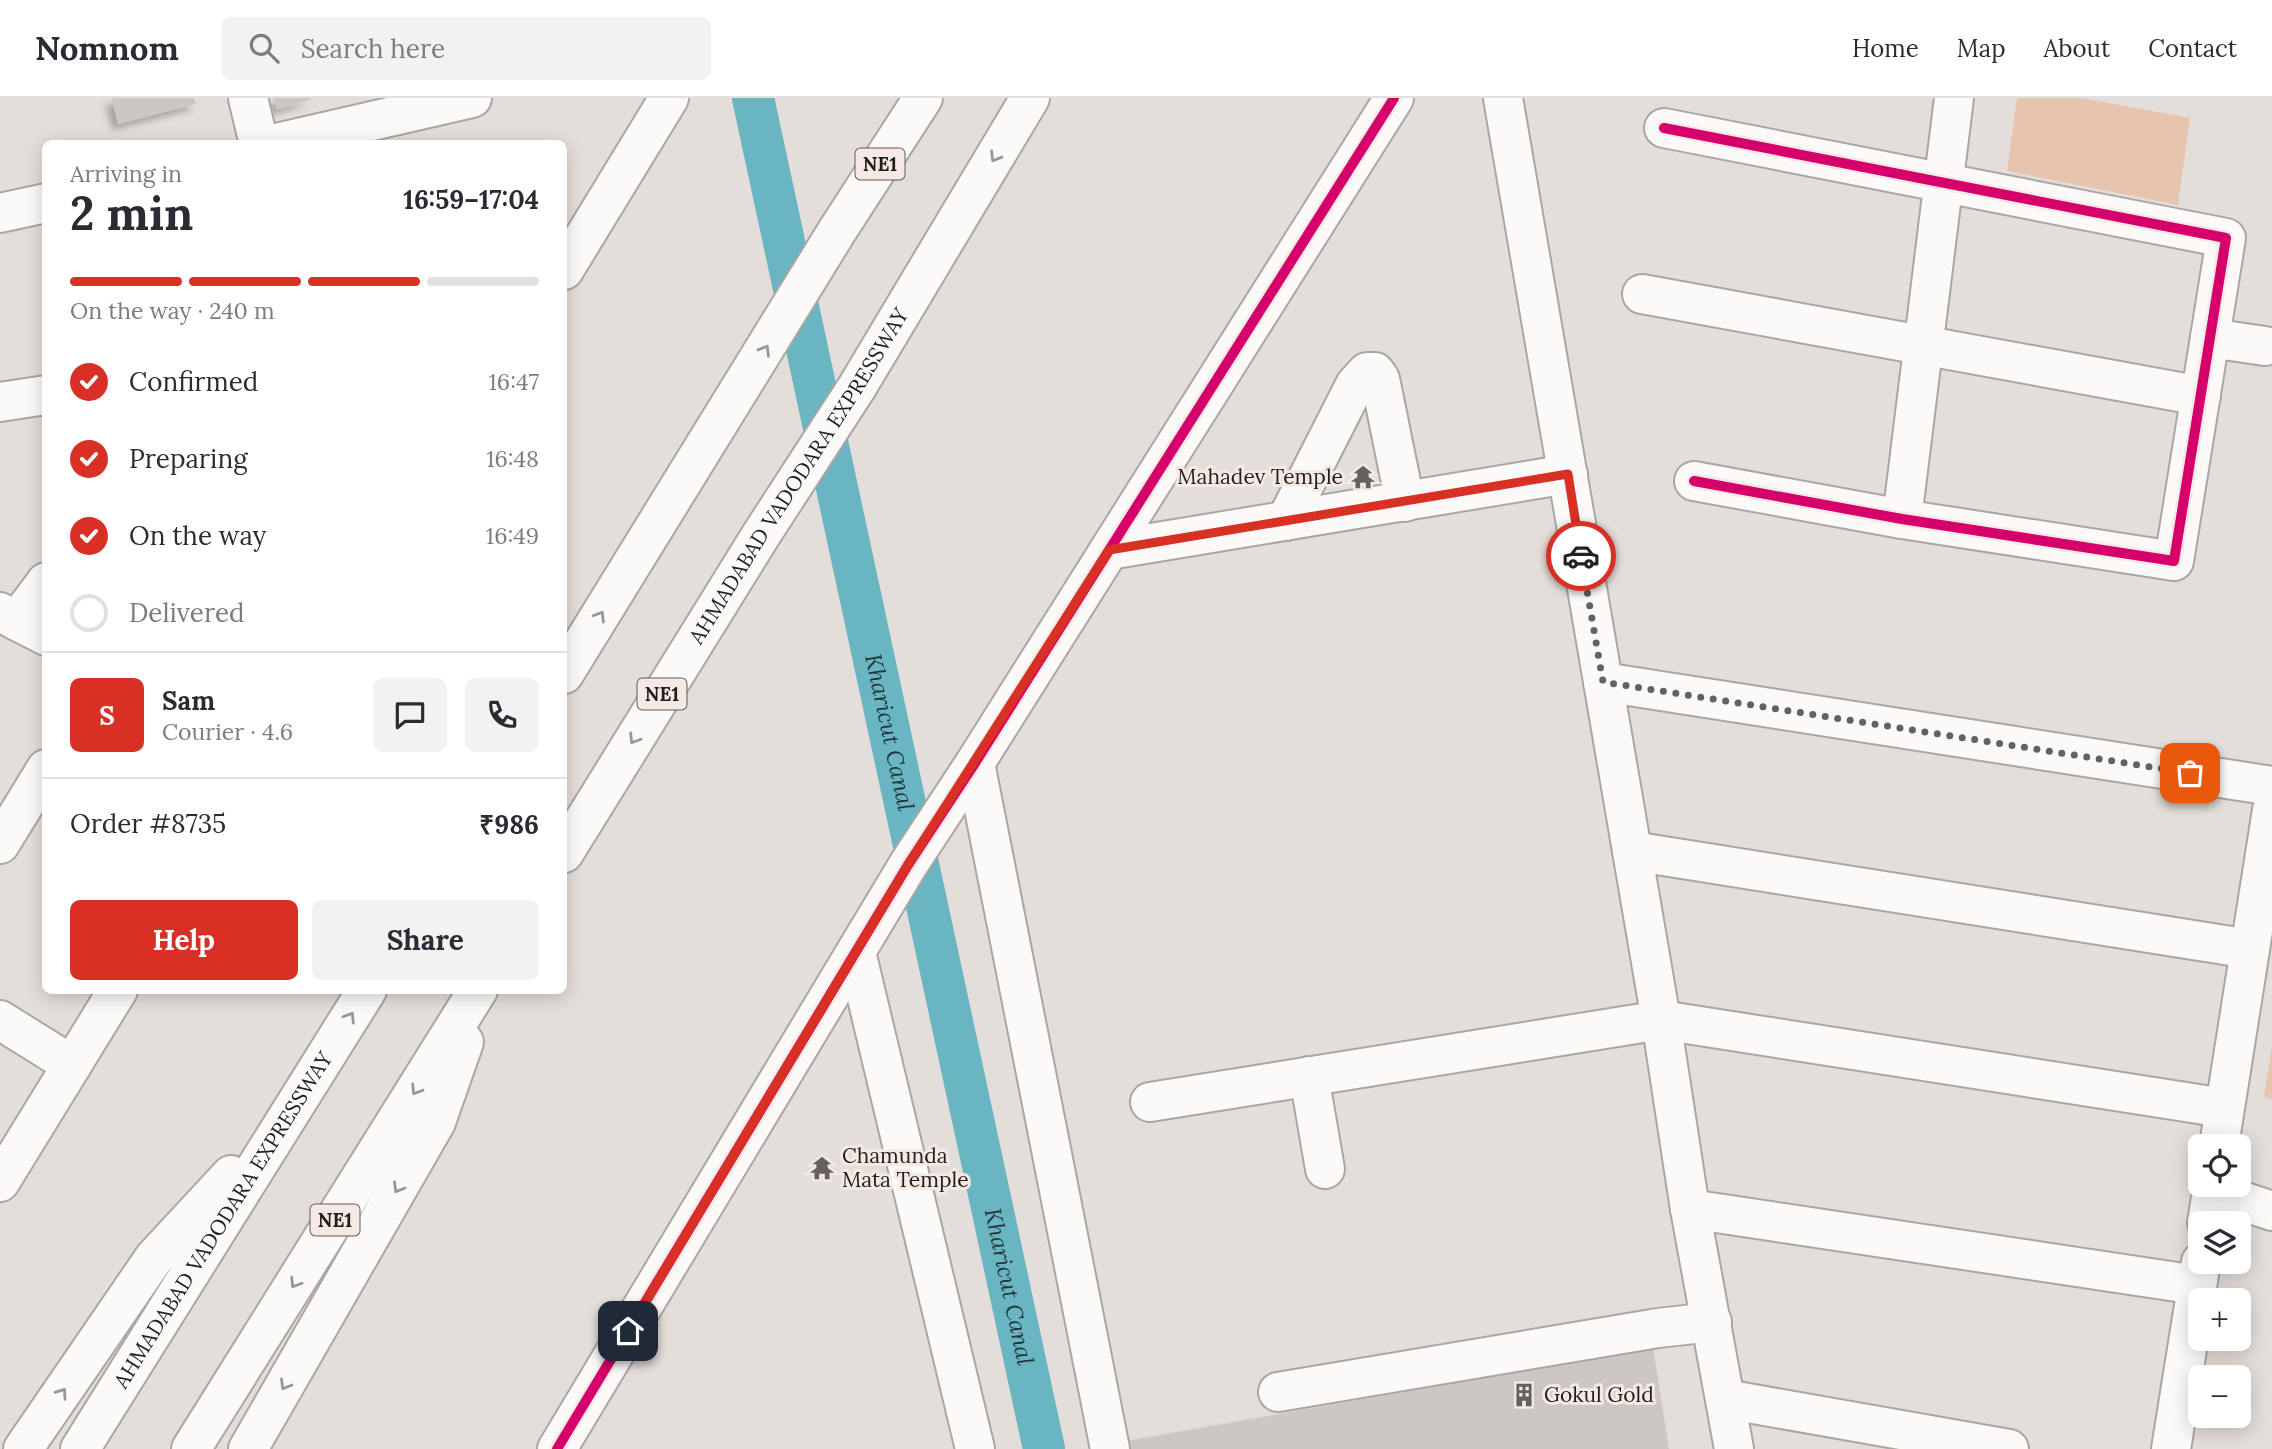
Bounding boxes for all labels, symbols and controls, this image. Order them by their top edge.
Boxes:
search box [221,17,711,80]
text: Nomnom [35,27,179,69]
icon: search [245,29,283,67]
text: Search here [301,32,445,65]
text: Home [1852,33,1919,64]
text: Map [1957,33,2006,64]
text: About [2044,33,2110,64]
text: Contact [2148,33,2237,64]
road number: NE1 [856,148,904,180]
one-way arrow [990,149,1003,162]
text: Arriving in [70,159,182,188]
text: 16:59–17:04 [403,183,539,216]
text: 2 min [70,184,193,243]
text: On the way · 240 m [70,296,275,325]
street label: AHMADABAD VADODARA EXPRESSWAY [682,302,914,650]
one-way arrow [756,344,769,357]
icon: check [70,363,108,401]
text: Confirmed [129,365,258,398]
text: 16:47 [489,367,539,396]
icon: check [70,440,108,478]
text: Preparing [129,442,248,475]
text: 16:48 [486,444,539,473]
place label: Mahadev Temple [1177,463,1343,490]
temple icon: Mahadev Temple [1349,463,1377,491]
icon: check [70,517,108,555]
text: On the way [129,519,266,552]
text: 16:49 [486,521,539,550]
courier [1546,521,1616,591]
icon: car [1562,537,1600,575]
text: Delivered [129,596,245,629]
one-way arrow [591,611,604,624]
water label: Kharicut Canal [859,651,921,814]
button: chat [373,678,447,752]
button: phone [465,678,539,752]
road number: NE1 [638,678,686,709]
text: Sam [162,684,215,717]
text: S [99,699,115,732]
text: Courier · 4.6 [162,717,293,746]
one-way arrow [629,731,642,744]
pin [2160,743,2220,803]
icon: bag [2171,754,2209,792]
text: Order #8735 [70,807,226,840]
text: ₹986 [479,808,539,841]
button: Help [70,900,298,980]
button: Share [312,900,539,980]
one-way arrow [342,1012,355,1025]
street label: AHMADABAD VADODARA EXPRESSWAY [107,1046,338,1394]
one-way arrow [411,1082,424,1095]
map controls [2188,1134,2251,1428]
button: locate [2188,1134,2251,1197]
place label: Chamunda Mata Temple [842,1142,969,1193]
temple icon: Chamunda Mata Temple [808,1154,836,1182]
one-way arrow [393,1180,406,1193]
road number: NE1 [310,1204,360,1236]
water label: Kharicut Canal [979,1206,1041,1368]
button: layers [2188,1211,2251,1274]
one-way arrow [291,1275,304,1288]
button: + [2188,1288,2251,1351]
pin [598,1301,658,1361]
icon: home [609,1312,647,1350]
button: − [2188,1365,2251,1428]
one-way arrow [280,1377,293,1390]
building icon: Gokul Gold [1510,1381,1538,1409]
place label: Gokul Gold [1544,1381,1654,1408]
one-way arrow [54,1388,66,1401]

